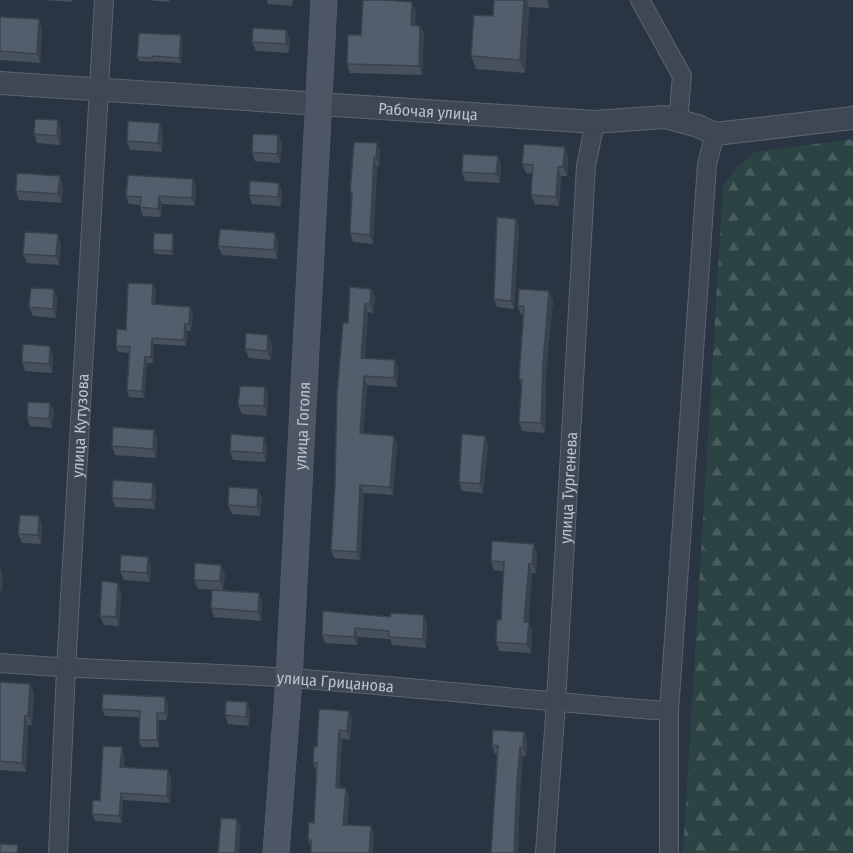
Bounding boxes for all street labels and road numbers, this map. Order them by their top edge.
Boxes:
street label: Рабочая улица [378,99,479,124]
street label: улица Кутузова [68,373,93,478]
street label: улица Гоголя [291,381,314,470]
street label: улица Тургенева [556,431,581,544]
street label: улица Грицанова [276,668,395,696]

